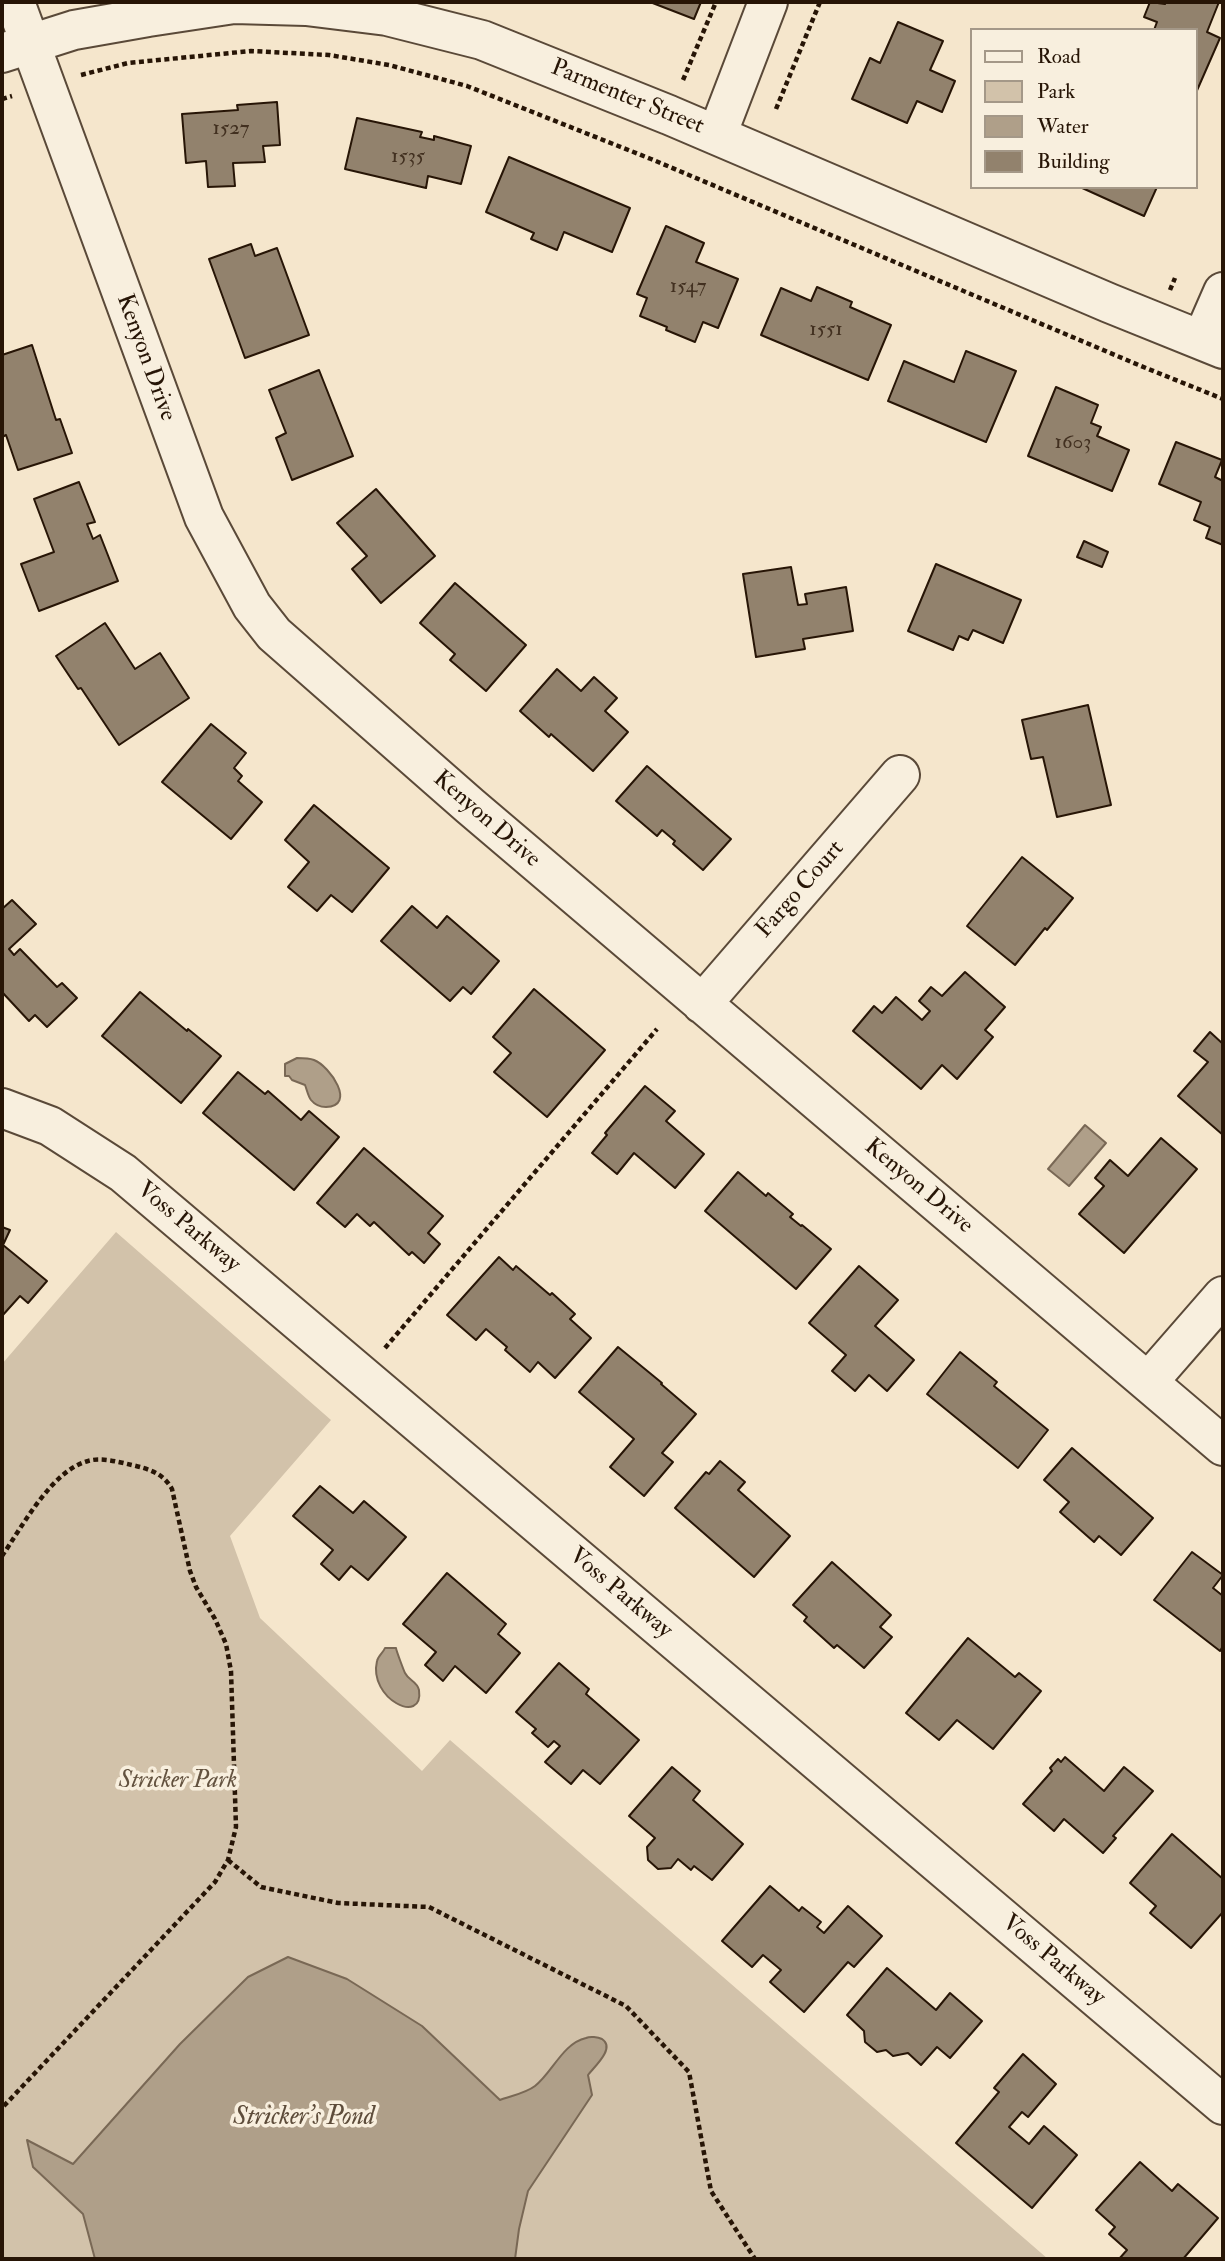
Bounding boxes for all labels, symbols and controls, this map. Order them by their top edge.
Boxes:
legend [970,28,1197,189]
text: Road [1037,43,1081,70]
street label: Parmenter Street [546,54,708,142]
text: Park [1037,78,1075,105]
text: Water [1037,113,1089,140]
house number: 1527 [213,116,249,142]
house number: 1535 [391,144,425,170]
text: Building [1037,148,1110,175]
house number: 1547 [670,274,706,300]
street label: Kenyon Drive [109,291,181,425]
house number: 1551 [809,317,843,343]
house number: 1603 [1055,430,1091,456]
street label: Kenyon Drive [426,766,546,874]
street label: Fargo Court [751,835,851,945]
street label: Kenyon Drive [858,1133,978,1241]
street label: Voss Parkway [130,1176,246,1280]
street label: Voss Parkway [562,1542,678,1646]
park label: Stricker Park [119,1768,237,1796]
street label: Voss Parkway [995,1909,1111,2013]
water label: Stricker's Pond [233,2102,375,2134]

